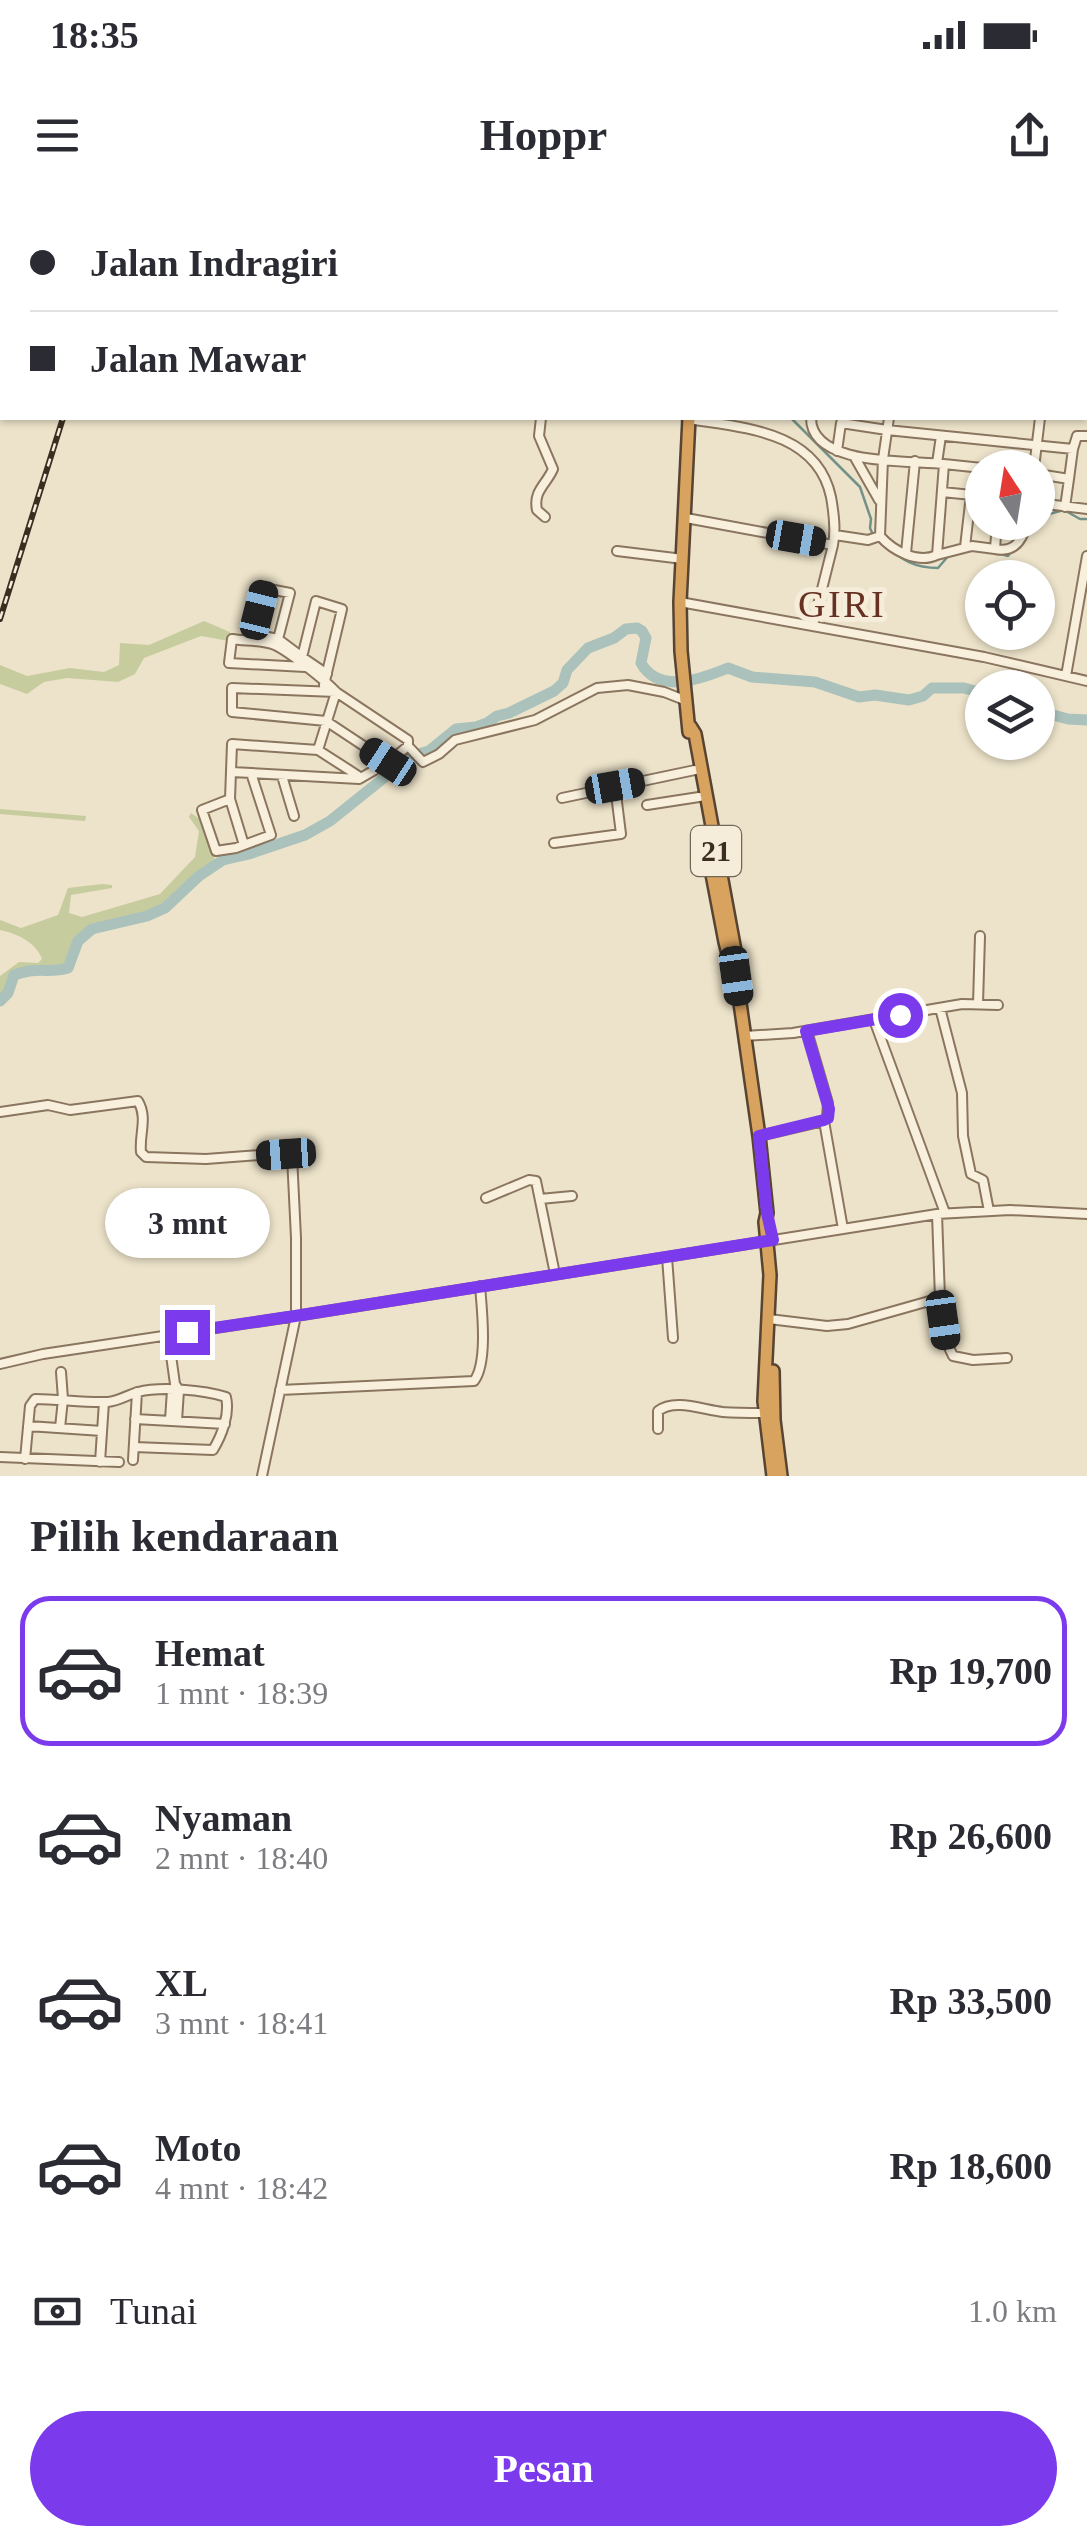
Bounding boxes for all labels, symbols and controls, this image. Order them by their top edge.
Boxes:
text: 18:35 [50,14,139,56]
icon: menu [30,108,85,163]
icon: share [1002,108,1057,163]
text: Hoppr [480,110,607,160]
text: Jalan Indragiri [90,242,338,284]
text: Jalan Mawar [90,338,306,380]
north arrow [965,450,1055,540]
map controls [965,450,1055,760]
car [764,518,828,558]
button: locate [965,560,1055,650]
car [237,577,281,643]
district label: GIRI [798,583,886,625]
button: layers [965,670,1055,760]
car [355,733,421,791]
car [583,766,647,806]
road number: 21 [691,826,741,876]
car [717,944,755,1008]
route start [878,993,923,1038]
car [255,1137,317,1171]
callout: 3 mnt [104,1187,270,1257]
text: 3 mnt [148,1205,227,1241]
car [924,1288,962,1352]
route end [165,1310,210,1355]
text: Pilih kendaraan [30,1511,339,1561]
icon: car [35,1626,125,1716]
text: Hemat [155,1632,265,1674]
text: Rp 19,700 [889,1650,1052,1692]
text: 1 mnt · 18:39 [155,1675,328,1711]
icon: car [35,1791,125,1881]
text: Nyaman [155,1797,292,1839]
text: Rp 26,600 [889,1815,1052,1857]
text: 2 mnt · 18:40 [155,1840,328,1876]
icon: car [35,1956,125,2046]
text: XL [155,1962,208,2004]
text: Rp 33,500 [889,1980,1052,2022]
text: 3 mnt · 18:41 [155,2005,328,2041]
icon: car [35,2121,125,2211]
text: Moto [155,2127,242,2169]
text: Rp 18,600 [889,2145,1052,2187]
text: 4 mnt · 18:42 [155,2170,328,2206]
icon: cash [30,2284,85,2339]
text: Tunai [110,2290,197,2332]
text: 1.0 km [968,2293,1057,2329]
button: Pesan [30,2411,1057,2526]

